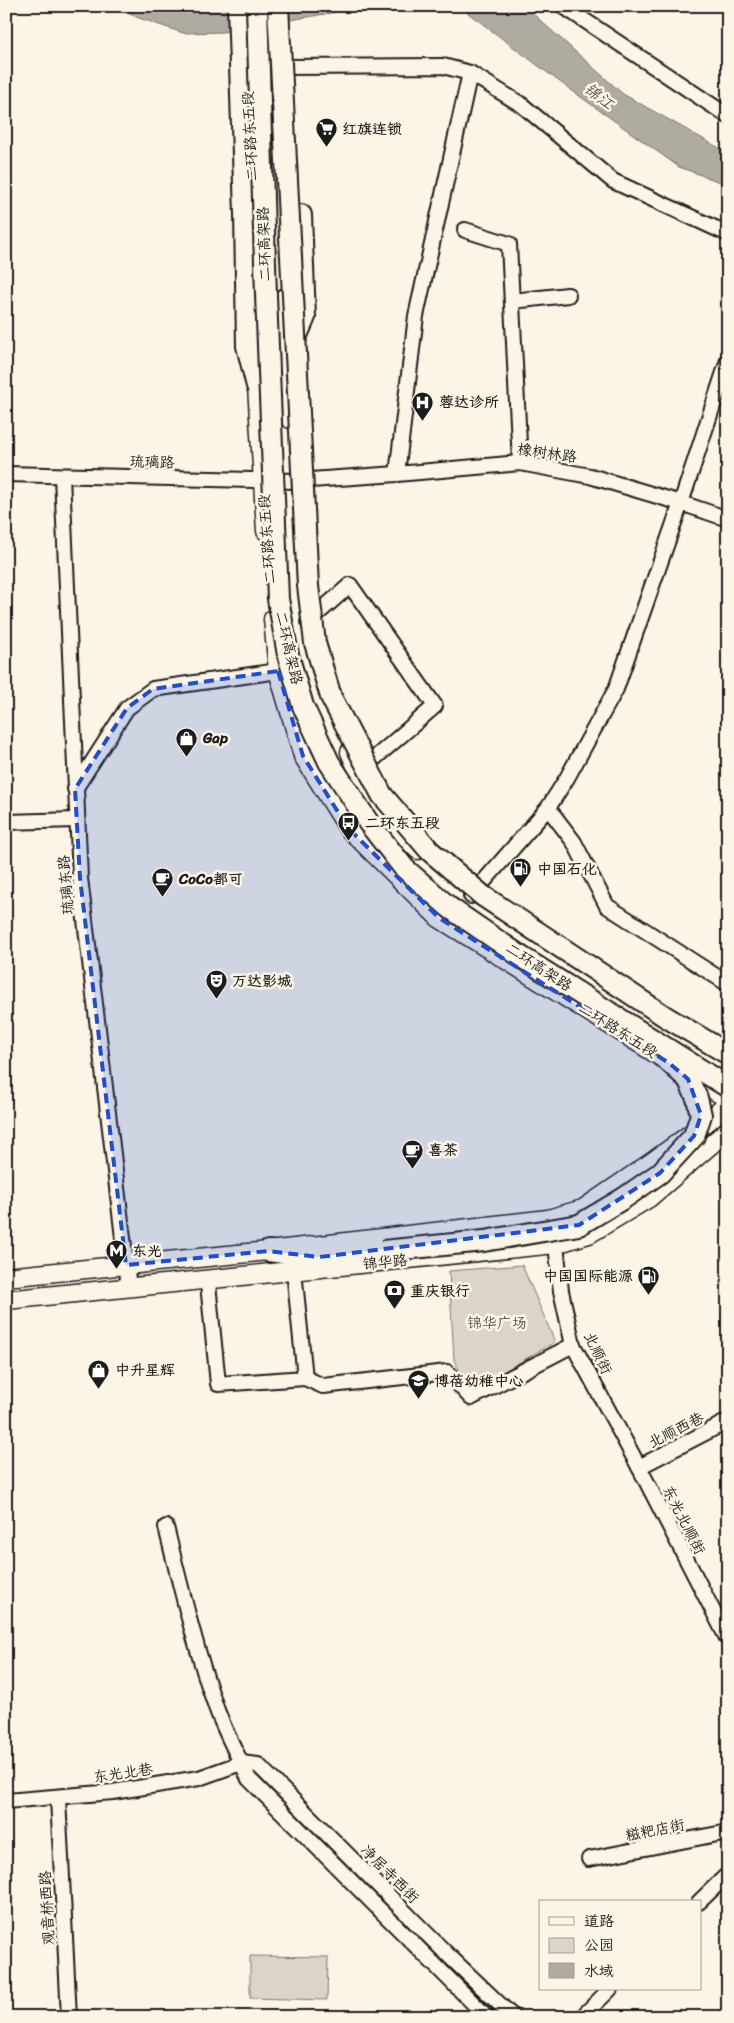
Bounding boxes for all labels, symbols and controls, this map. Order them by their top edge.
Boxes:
water label: 锦江 [577,75,621,118]
street label: 二环路东五段 [235,90,265,182]
place label: 红旗连锁 [342,116,402,142]
supermarket icon: 红旗连锁 [314,117,338,148]
street label: 二环高架路 [250,206,278,282]
place label: 蓉达诊所 [439,389,499,415]
hospital icon: 蓉达诊所 [411,390,435,421]
street label: 橡树林路 [515,436,579,470]
street label: 琉璃路 [129,449,175,475]
street label: 二环路东五段 [251,493,283,585]
street label: 二环高架路 [268,609,310,687]
place label: Gap [202,725,228,751]
shop icon: Gap [175,726,199,757]
place label: 二环东五段 [365,810,440,836]
bus stop icon: 二环东五段 [337,811,361,842]
street label: 琉璃东路 [50,854,82,916]
place label: 中国石化 [537,856,597,882]
fuel station icon: 中国石化 [509,857,533,888]
place label: CoCo都可 [178,866,243,892]
cafe icon: CoCo都可 [151,867,175,898]
street label: 二环高架路 [500,936,578,998]
place label: 万达影城 [232,968,292,994]
theatre icon: 万达影城 [204,969,228,1000]
street label: 二环路东五段 [573,995,663,1065]
place label: 喜茶 [428,1137,458,1163]
cafe icon: 喜茶 [400,1138,424,1169]
place label: 东光 [132,1238,162,1264]
metro station icon: 东光 [104,1239,128,1270]
street label: 锦华路 [361,1247,409,1277]
place label: 中国国际能源 [543,1263,633,1289]
fuel station icon: 中国国际能源 [637,1264,661,1295]
place label: 重庆银行 [410,1278,470,1304]
bank icon: 重庆银行 [382,1279,406,1310]
park label: 锦华广场 [467,1310,527,1336]
street label: 北顺街 [576,1327,620,1379]
place label: 中升星辉 [115,1357,175,1383]
shop icon: 中升星辉 [87,1358,111,1389]
place label: 博蓓幼稚中心 [434,1368,524,1394]
school or university icon: 博蓓幼稚中心 [406,1369,430,1400]
street label: 北顺西巷 [643,1405,709,1455]
street label: 东光北顺街 [655,1481,713,1559]
street label: 东光北巷 [91,1756,155,1790]
street label: 糍粑店街 [623,1812,687,1848]
street label: 净居寺西街 [354,1838,426,1910]
street label: 观音桥西路 [32,1870,62,1946]
legend [539,1900,702,1990]
text: 道路 [584,1908,614,1934]
text: 公园 [584,1932,614,1958]
text: 水域 [584,1958,614,1984]

